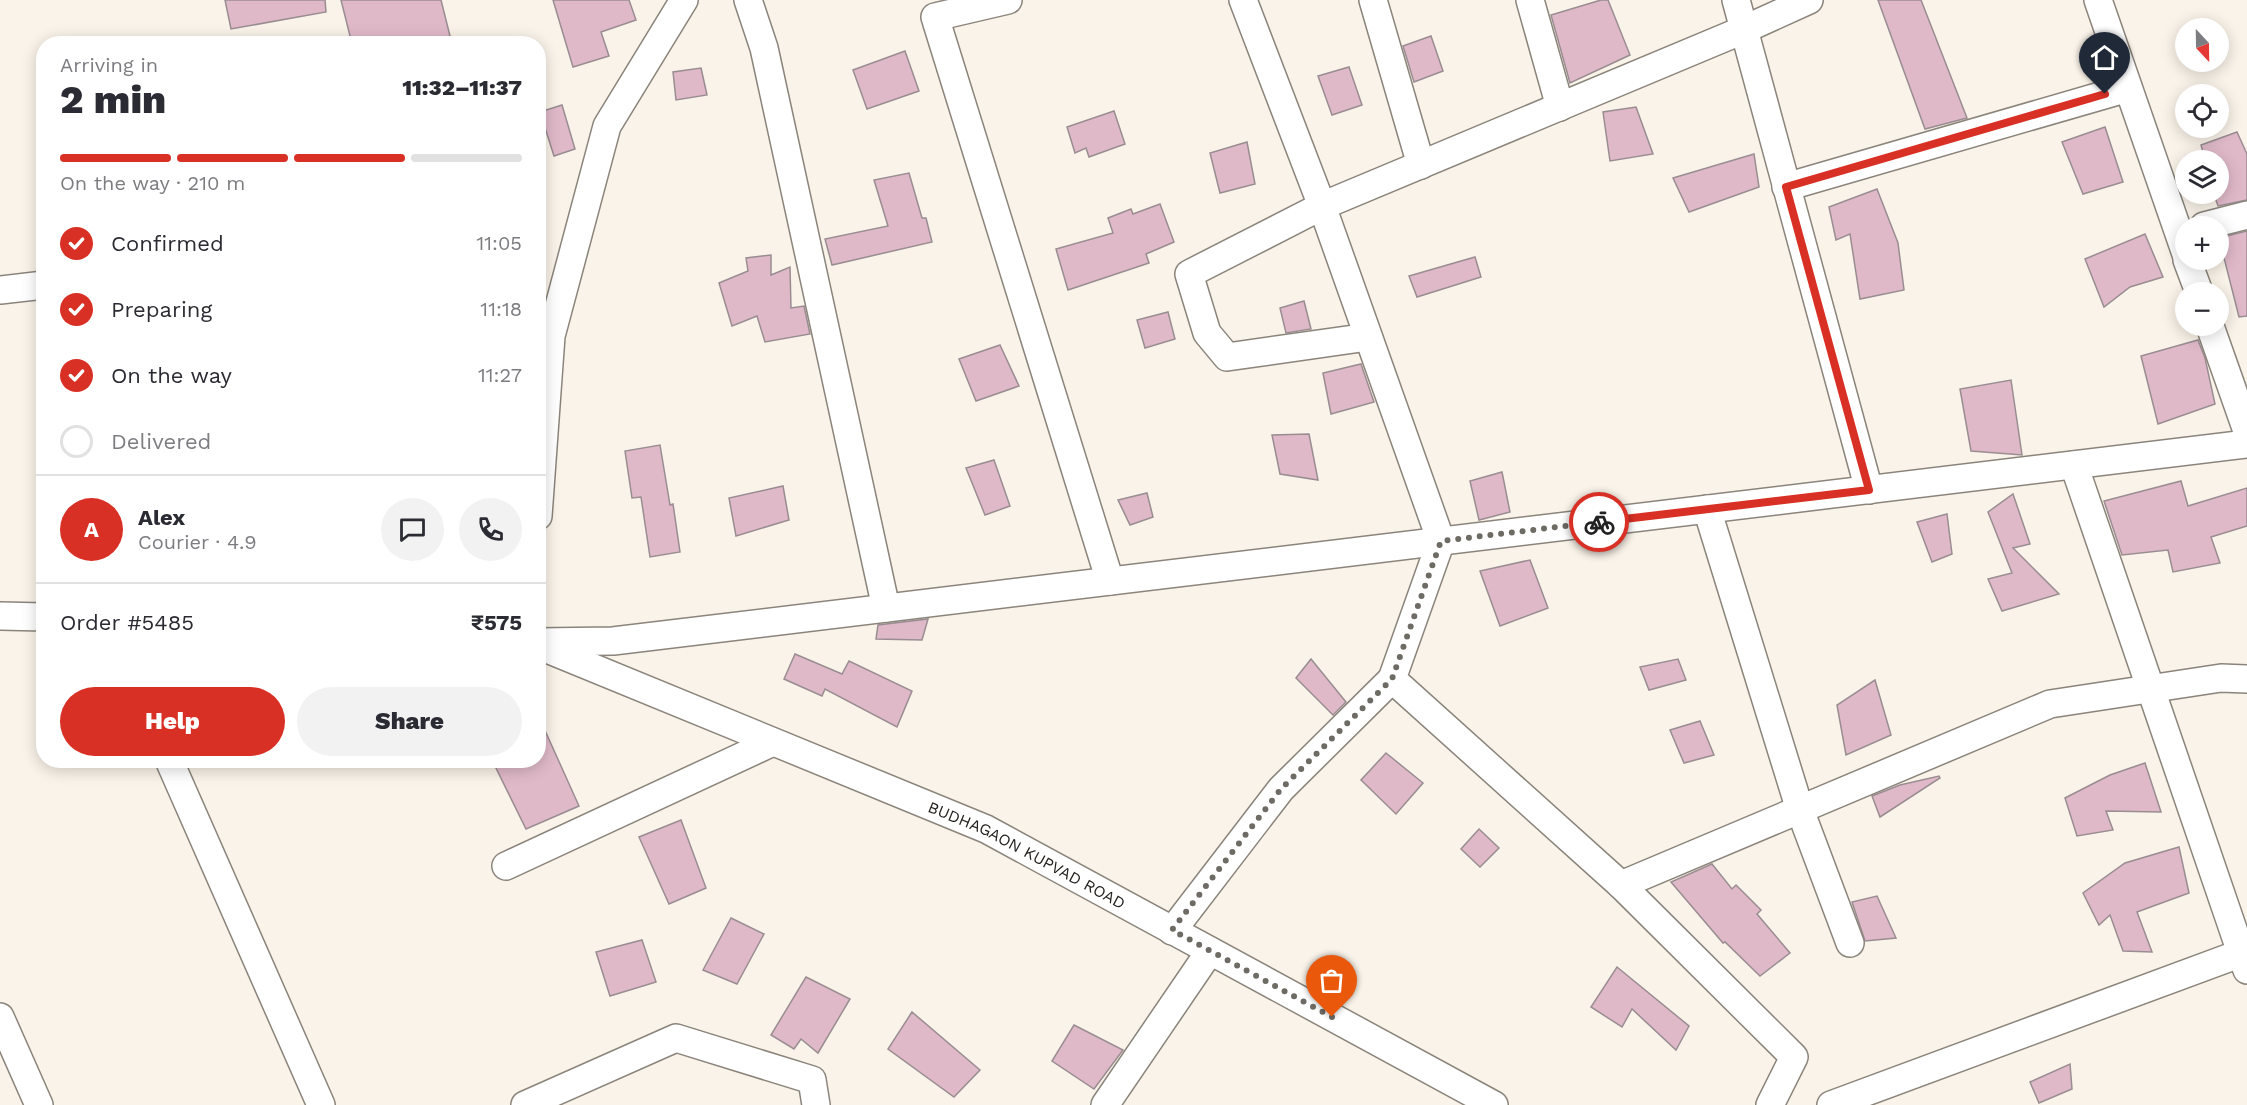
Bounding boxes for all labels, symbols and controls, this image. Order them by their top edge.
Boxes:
north arrow [2175,18,2229,72]
map controls [2175,18,2229,336]
pin [2079,32,2130,94]
icon: home [2088,41,2121,74]
text: Arriving in [60,53,158,77]
text: 11:32–11:37 [402,75,522,100]
text: 2 min [60,77,166,122]
button: locate [2175,84,2229,138]
button: layers [2175,150,2229,204]
text: On the way · 210 m [60,171,245,195]
button: + [2175,216,2229,270]
icon: check [60,227,93,260]
text: Confirmed [111,231,224,256]
text: 11:05 [476,231,522,255]
button: − [2175,282,2229,336]
icon: check [60,293,93,326]
text: Preparing [111,297,212,322]
text: 11:18 [480,297,522,321]
icon: check [60,359,93,392]
text: On the way [111,363,232,388]
text: 11:27 [478,363,522,387]
text: Delivered [111,429,211,454]
courier [1569,492,1629,552]
button: chat [381,498,444,561]
button: phone [459,498,522,561]
text: Alex [138,505,185,530]
icon: bike [1583,506,1616,539]
text: A [84,517,99,542]
text: Courier · 4.9 [138,530,257,554]
text: Order #5485 [60,610,194,635]
text: ₹575 [471,610,522,635]
button: Help [60,687,285,756]
button: Share [297,687,522,756]
street label: BUDHAGAON KUPVAD ROAD [925,797,1129,913]
pin [1306,955,1357,1017]
icon: bag [1315,964,1348,997]

